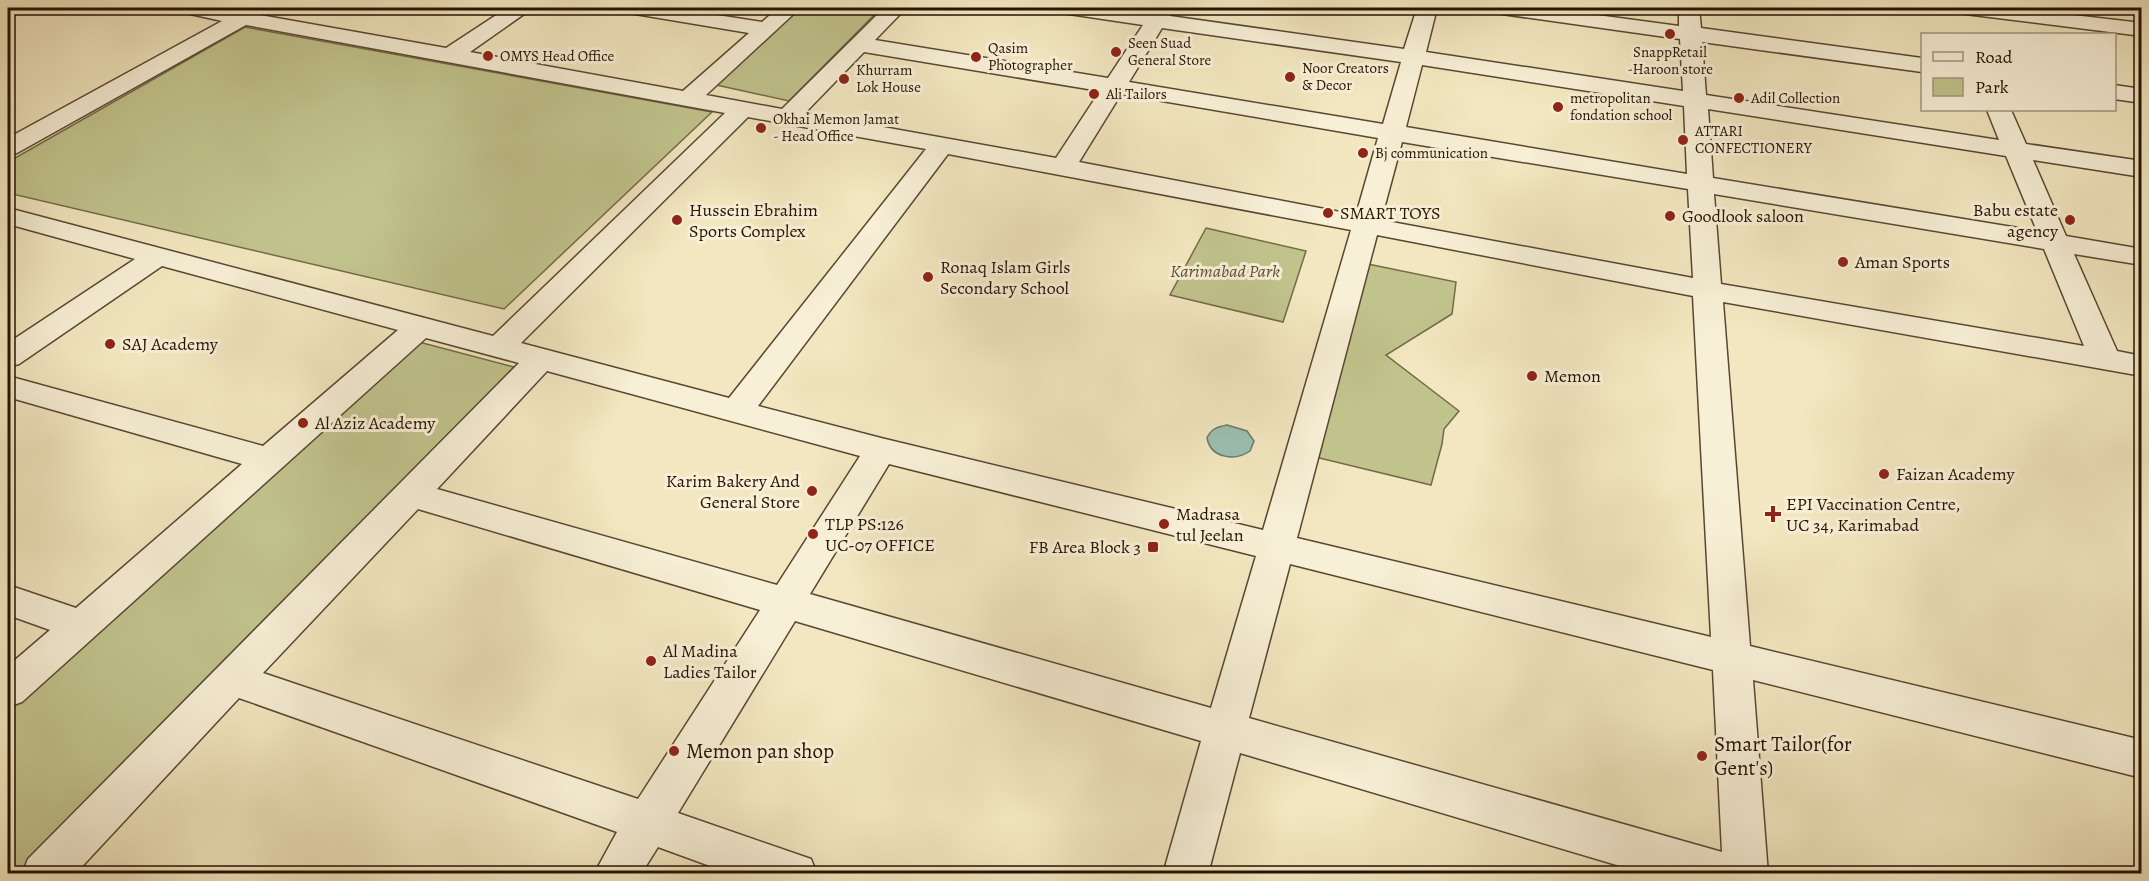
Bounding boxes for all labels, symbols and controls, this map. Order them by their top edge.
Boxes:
marker: SnappRetail -Haroon store [1663,27,1677,41]
place label: Seen Suad General Store [1128,33,1212,70]
legend [1921,33,2116,111]
place label: Qasim Photographer [988,38,1073,75]
place label: SnappRetail -Haroon store [1627,42,1713,79]
marker: Seen Suad General Store [1109,45,1123,59]
text: Road [1975,45,2013,69]
place label: OMYS Head Office [500,46,614,66]
marker: OMYS Head Office [481,49,495,63]
marker: Qasim Photographer [969,50,983,64]
place label: Noor Creators & Decor [1302,58,1389,95]
place label: Khurram Lok House [856,60,921,97]
marker: Noor Creators & Decor [1283,70,1297,84]
marker: Khurram Lok House [837,72,851,86]
text: Park [1975,75,2009,99]
place label: Ali Tailors [1105,84,1167,104]
marker: Ali Tailors [1087,87,1101,101]
place label: metropolitan fondation school [1570,88,1673,125]
place label: Adil Collection [1750,88,1840,108]
marker: Adil Collection [1732,91,1746,105]
marker: metropolitan fondation school [1551,100,1565,114]
place label: Okhai Memon Jamat - Head Office [773,109,899,146]
marker: Okhai Memon Jamat - Head Office [754,121,768,135]
place label: ATTARI CONFECTIONERY [1694,121,1813,158]
marker: ATTARI CONFECTIONERY [1676,133,1690,147]
place label: Bj communication [1375,143,1488,163]
marker: Bj communication [1356,146,1370,160]
place label: Hussein Ebrahim Sports Complex [689,198,818,243]
place label: Babu estate agency [1973,198,2059,243]
place label: SMART TOYS [1340,201,1441,225]
place label: Goodlook saloon [1682,204,1804,228]
marker: SMART TOYS [1321,206,1335,220]
marker: Goodlook saloon [1663,209,1677,223]
marker: Hussein Ebrahim Sports Complex [670,213,684,227]
marker: Babu estate agency [2063,213,2077,227]
place label: Aman Sports [1854,250,1950,274]
place label: Ronaq Islam Girls Secondary School [940,255,1070,300]
marker: Aman Sports [1836,255,1850,269]
park label: Karimabad Park [1170,259,1280,283]
marker: Ronaq Islam Girls Secondary School [921,270,935,284]
place label: SAJ Academy [122,332,219,356]
marker: SAJ Academy [103,337,117,351]
place label: Memon [1544,364,1601,388]
marker: Memon [1525,369,1539,383]
place label: Al Aziz Academy [314,411,436,435]
marker: Al Aziz Academy [296,416,310,430]
place label: Faizan Academy [1896,462,2015,486]
marker: Faizan Academy [1877,467,1891,481]
place label: Karim Bakery And General Store [666,469,800,514]
marker: Karim Bakery And General Store [805,484,819,498]
place label: EPI Vaccination Centre, UC 34, Karimabad [1786,492,1961,537]
place label: Madrasa tul Jeelan [1176,502,1244,547]
marker: EPI Vaccination Centre, UC 34, Karimabad [1764,505,1782,523]
place label: TLP PS:126 UC-07 OFFICE [825,512,935,557]
marker: Madrasa tul Jeelan [1157,517,1171,531]
marker: TLP PS:126 UC-07 OFFICE [806,527,820,541]
place label: FB Area Block 3 [1029,535,1141,559]
marker: FB Area Block 3 [1146,540,1160,554]
place label: Al Madina Ladies Tailor [662,639,757,684]
marker: Al Madina Ladies Tailor [644,654,658,668]
place label: Smart Tailor(for Gent's) [1714,730,1852,782]
place label: Memon pan shop [686,737,834,765]
marker: Memon pan shop [667,744,681,758]
marker: Smart Tailor(for Gent's) [1695,749,1709,763]

